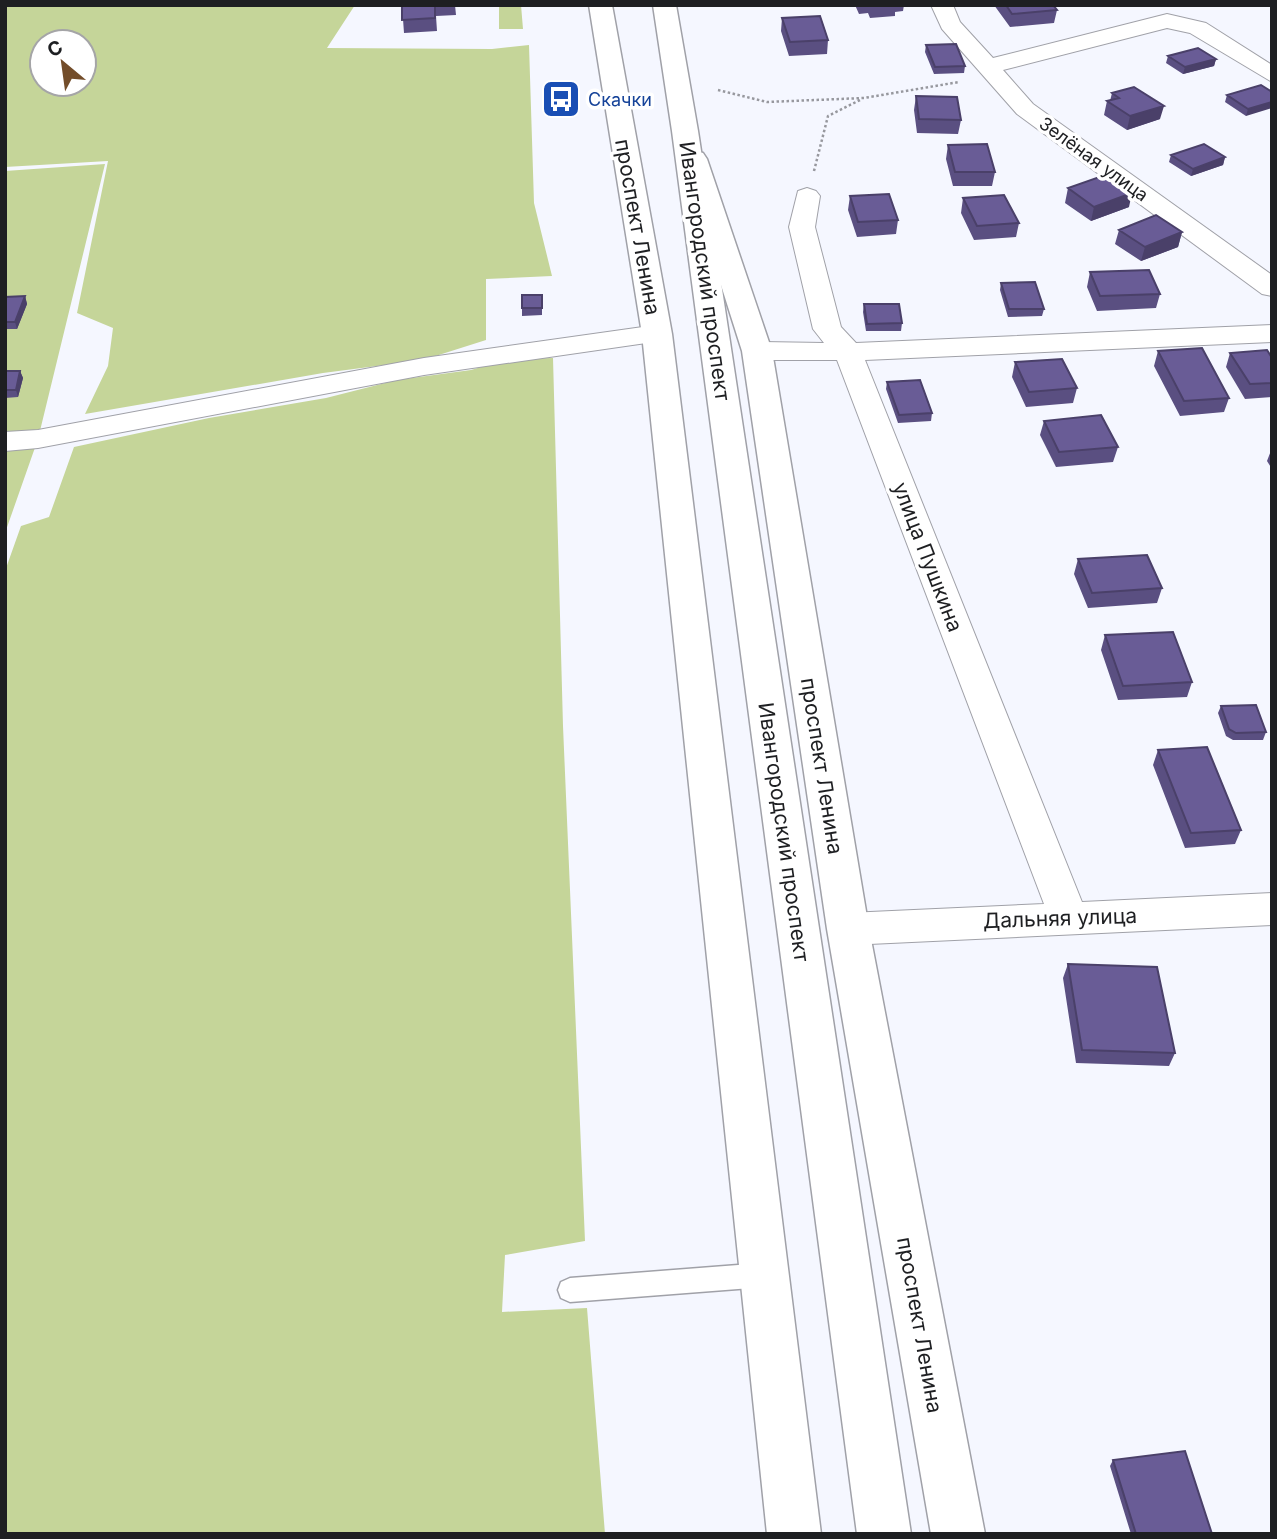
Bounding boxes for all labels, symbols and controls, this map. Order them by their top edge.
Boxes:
north arrow [28,28,98,98]
text: С [43,35,67,62]
bus stop icon: Скачки [540,78,582,120]
place label: Скачки [588,89,652,110]
street label: Зелёная улица [1035,112,1153,206]
street label: проспект Ленина [610,137,666,317]
street label: Ивангородский проспект [674,140,736,402]
street label: улица Пушкина [888,479,968,635]
street label: проспект Ленина [796,676,848,856]
street label: Ивангородский проспект [753,701,815,963]
street label: Дальняя улица [983,903,1137,933]
street label: проспект Ленина [892,1235,948,1415]

